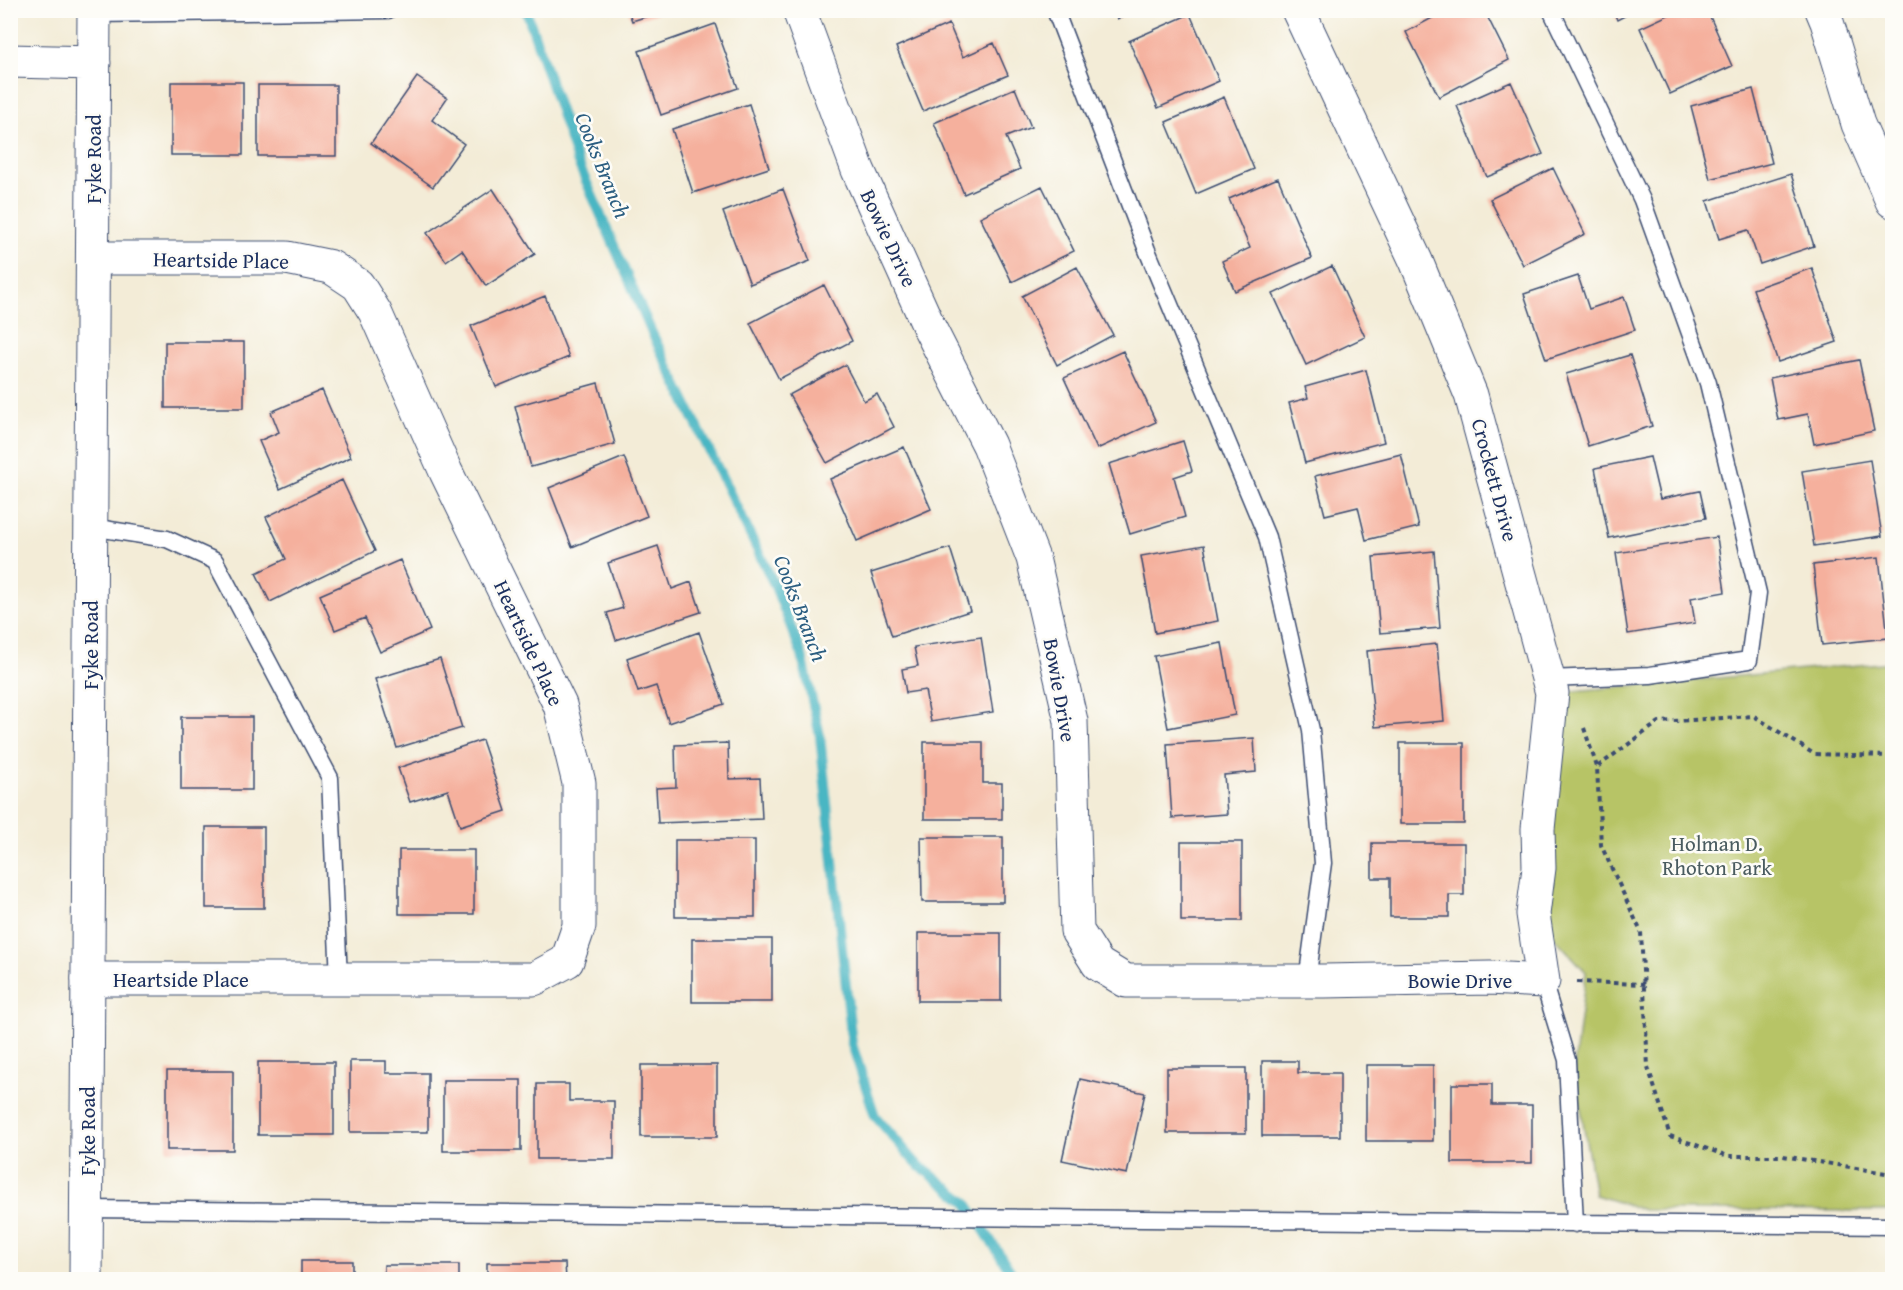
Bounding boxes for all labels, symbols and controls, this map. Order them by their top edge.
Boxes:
water label: Cooks Branch [567,107,639,223]
street label: Fyke Road [78,114,109,204]
street label: Bowie Drive [853,184,925,292]
street label: Heartside Place [153,243,289,277]
street label: Crockett Drive [1464,415,1526,545]
water label: Cooks Branch [766,550,836,666]
street label: Heartside Place [486,575,572,711]
street label: Fyke Road [75,600,106,690]
street label: Bowie Drive [1036,636,1084,744]
park label: Holman D. Rhoton Park [1662,828,1772,883]
street label: Heartside Place [113,964,249,995]
street label: Bowie Drive [1408,965,1512,996]
street label: Fyke Road [72,1086,103,1176]

